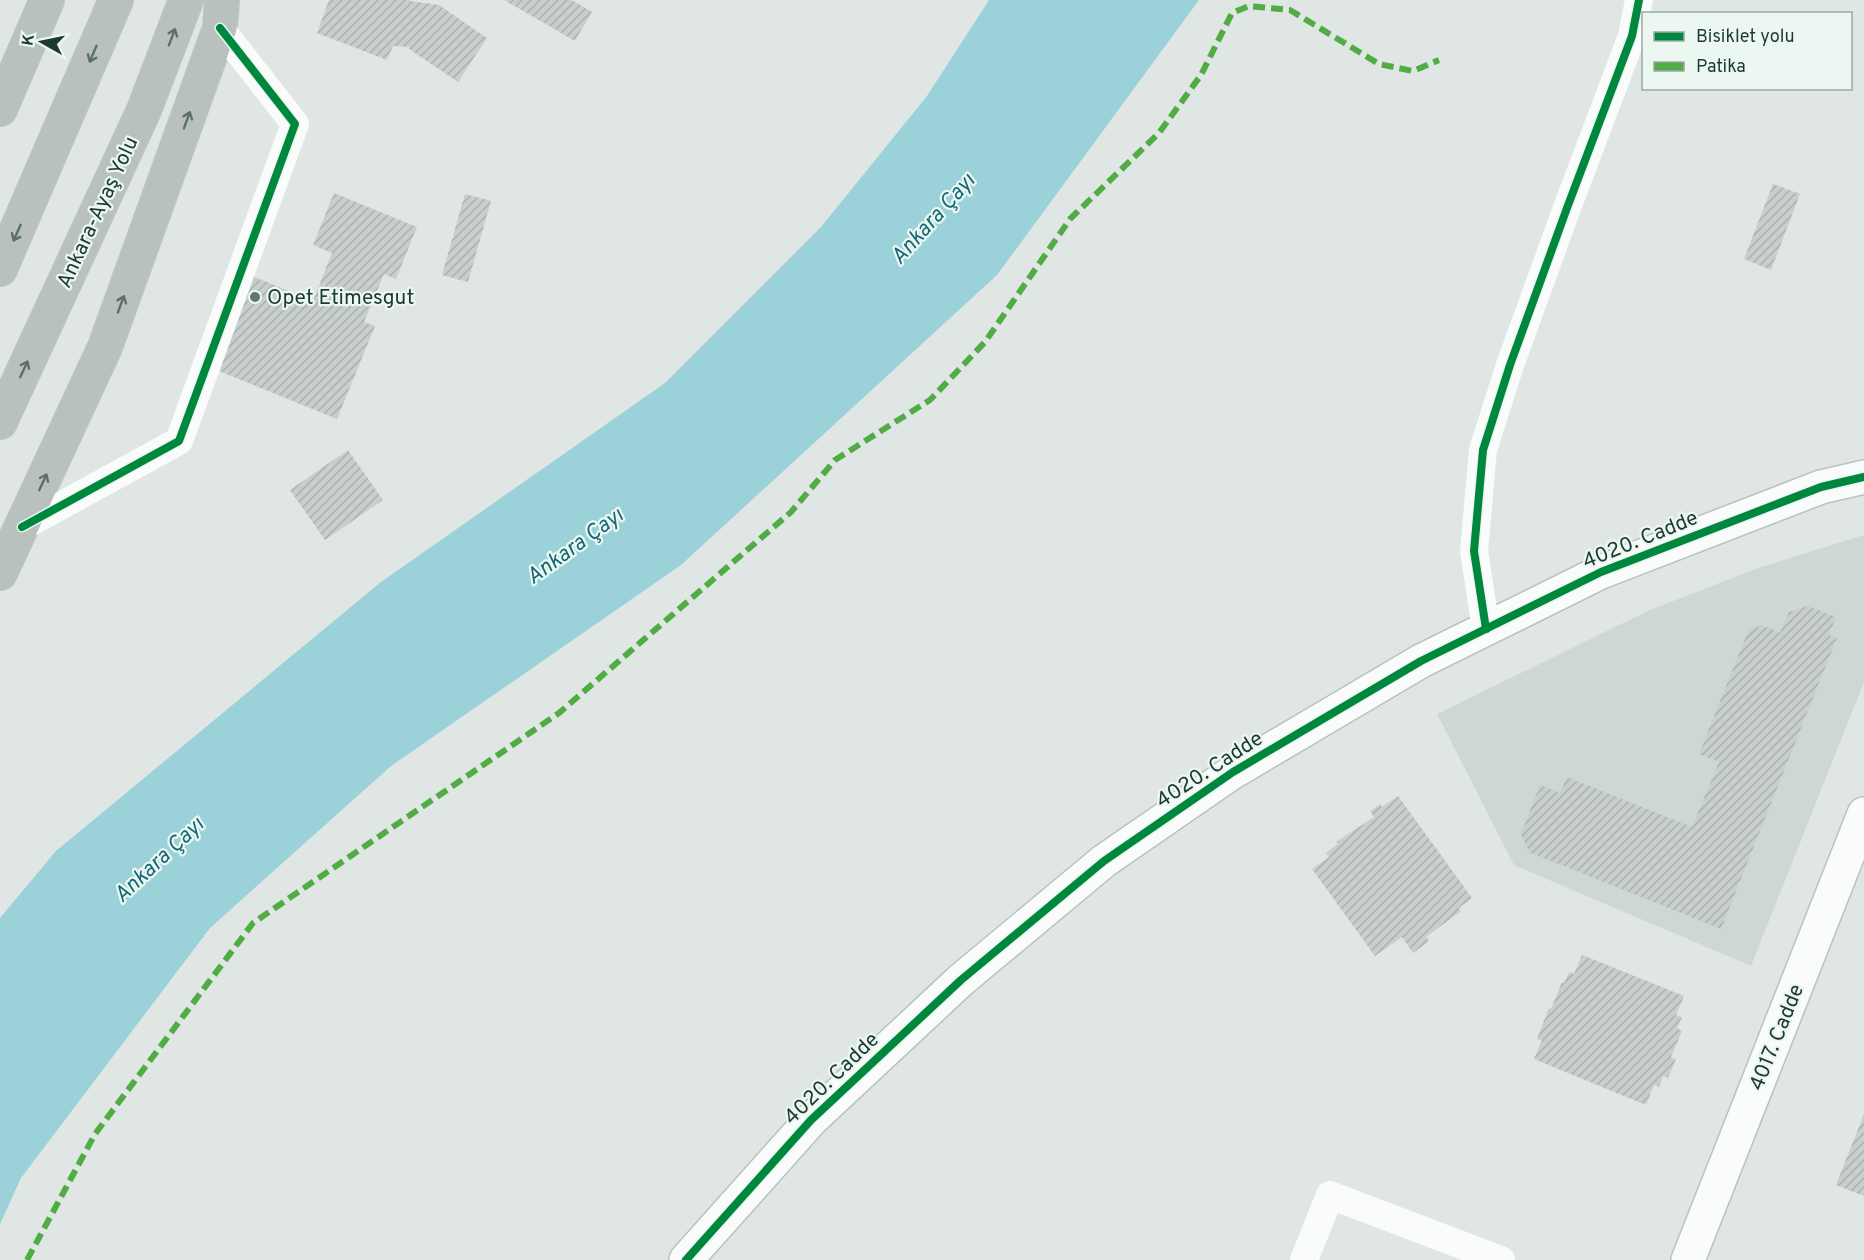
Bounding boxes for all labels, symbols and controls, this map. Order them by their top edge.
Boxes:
north arrow [12,12,72,72]
legend [1642,12,1852,90]
text: Bisiklet yolu [1696,26,1795,49]
one-way arrow [167,28,178,47]
text: K [18,33,40,47]
one-way arrow [87,44,98,62]
text: Patika [1696,56,1746,79]
one-way arrow [182,111,193,130]
street label: Ankara-Ayaş Yolu [51,132,145,293]
water label: Ankara Çayı [886,168,982,271]
one-way arrow [10,224,22,242]
place label: Opet Etimesgut [267,285,414,312]
marker: Opet Etimesgut [248,290,262,304]
one-way arrow [116,295,127,314]
one-way arrow [19,360,31,378]
one-way arrow [37,474,49,492]
water label: Ankara Çayı [522,502,630,591]
street label: 4020. Cadde [1579,505,1702,576]
street label: 4020. Cadde [1151,726,1268,815]
water label: Ankara Çayı [109,812,211,909]
street label: 4017. Cadde [1744,980,1811,1095]
street label: 4020. Cadde [779,1027,885,1131]

